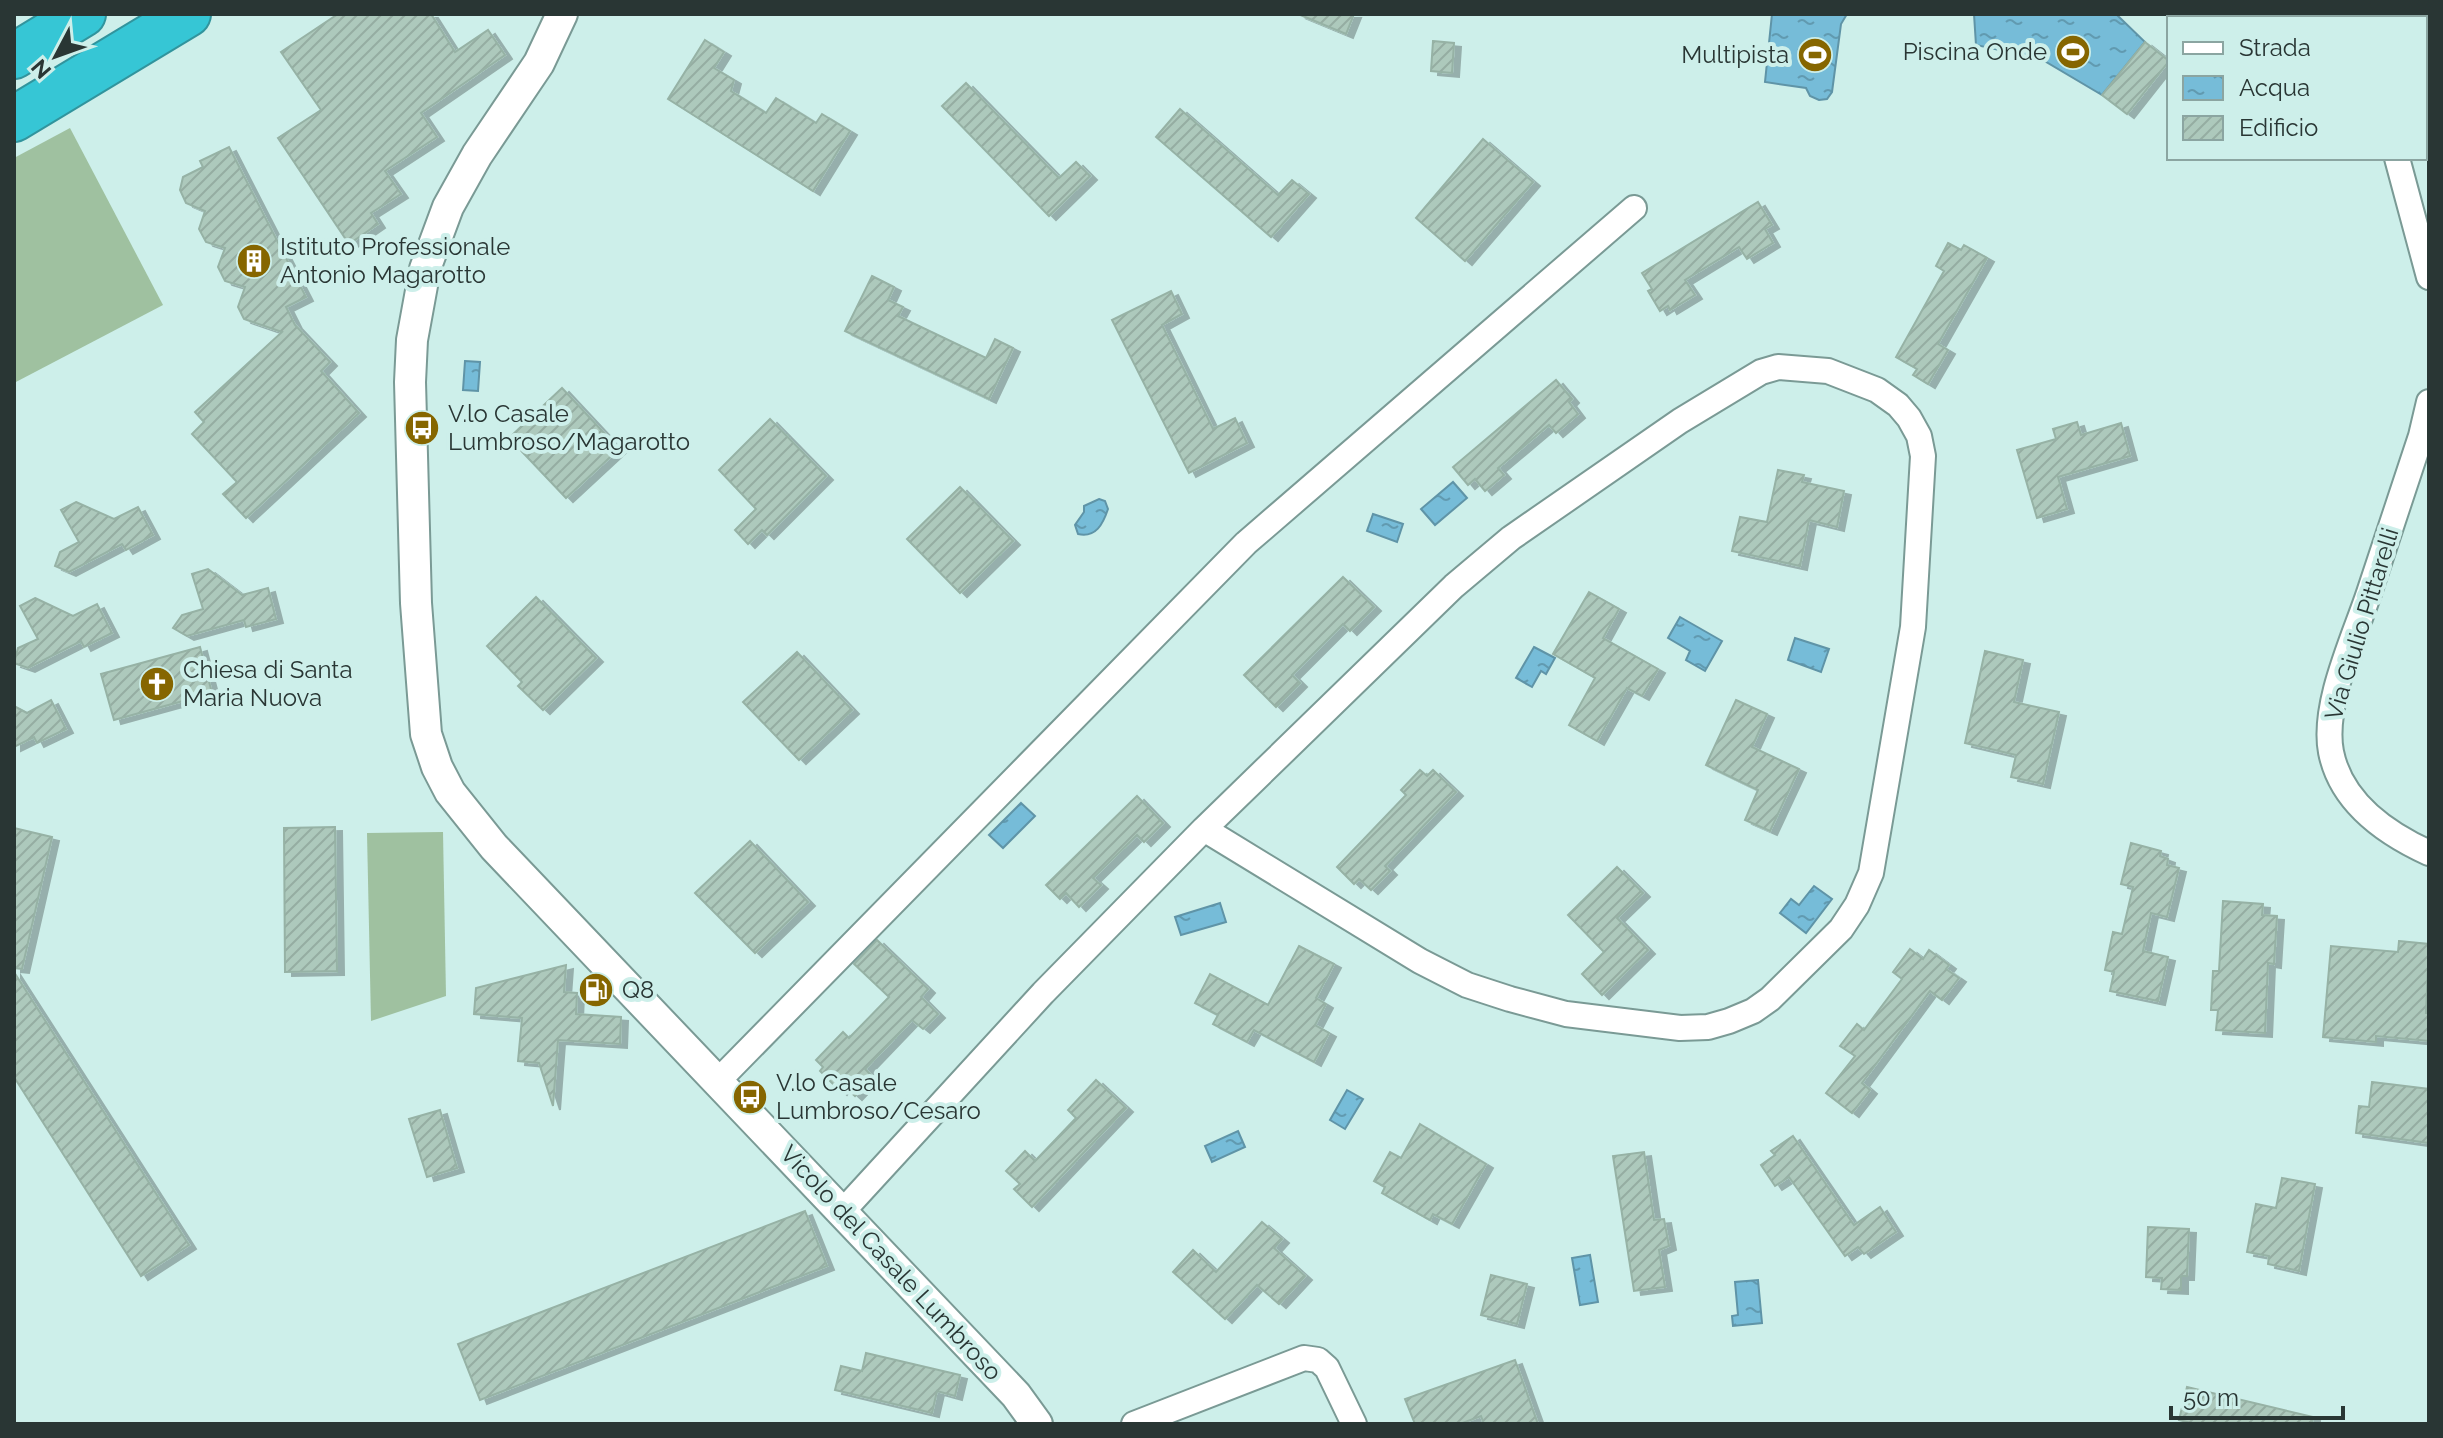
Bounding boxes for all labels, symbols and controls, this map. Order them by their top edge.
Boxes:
north arrow [16,16,96,96]
legend [2167,16,2427,160]
sports icon: Piscina Onde [2054,33,2092,71]
text: Strada [2239,33,2311,62]
sports icon: Multipista [1796,36,1834,74]
place label: Piscina Onde [1903,37,2047,66]
place label: Multipista [1681,40,1789,69]
text: N [26,54,56,84]
text: Acqua [2239,73,2310,102]
text: Edificio [2239,113,2318,142]
place label: Istituto Professionale Antonio Magarotto [280,232,510,289]
building icon: Istituto Professionale Antonio Magarotto [235,242,273,280]
place label: V.lo Casale Lumbroso/Magarotto [448,399,690,456]
bus stop icon: V.lo Casale Lumbroso/Magarotto [403,409,441,447]
street label: Via Giulio Pittarelli [2319,524,2405,723]
place label: Chiesa di Santa Maria Nuova [183,655,353,712]
church icon: Chiesa di Santa Maria Nuova [138,665,176,703]
fuel station icon: Q8 [577,971,615,1009]
place label: Q8 [622,975,654,1004]
place label: V.lo Casale Lumbroso/Cesaro [776,1068,981,1125]
bus stop icon: V.lo Casale Lumbroso/Cesaro [731,1078,769,1116]
street label: Vicolo del Casale Lumbroso [775,1139,1008,1386]
scale bar [2171,1370,2343,1420]
text: 50 m [2183,1383,2239,1412]

